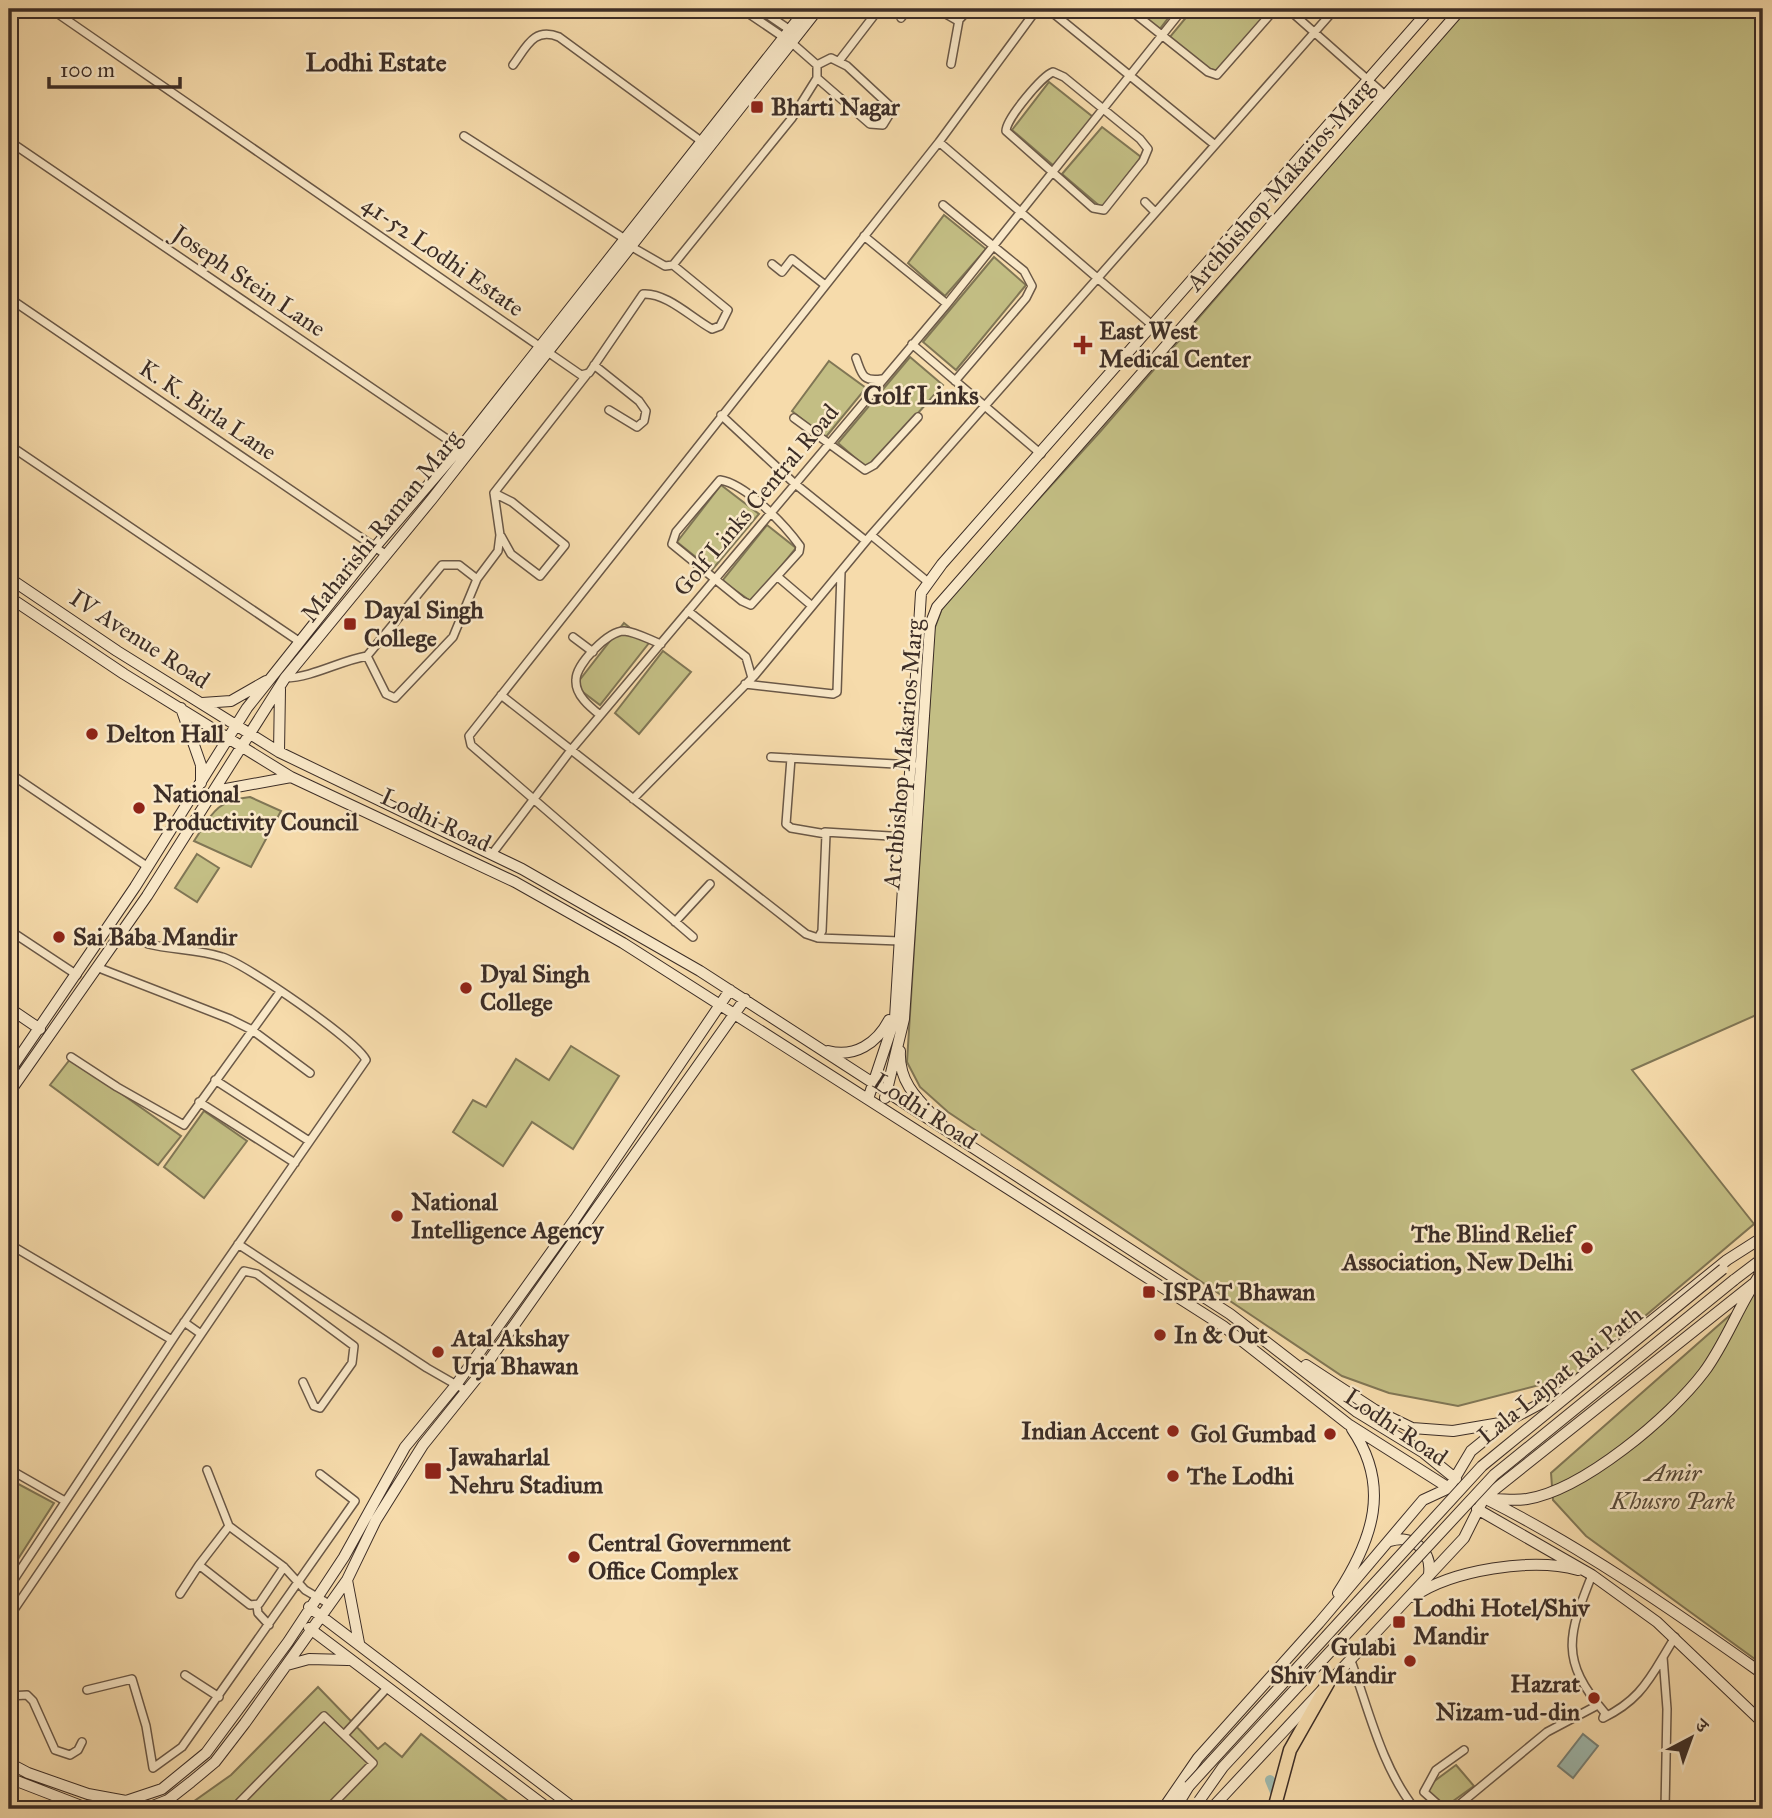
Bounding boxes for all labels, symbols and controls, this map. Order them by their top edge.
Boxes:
scale bar [49,46,180,90]
district label: Lodhi Estate [305,46,447,78]
text: 100 m [60,57,115,83]
street label: Archbishop Makarios Marg [1179,72,1381,298]
place label: Bharti Nagar [771,92,901,122]
marker: Bharti Nagar [749,99,765,115]
street label: 41-52 Lodhi Estate [356,189,530,323]
street label: Joseph Stein Lane [164,217,331,343]
place label: East West Medical Center [1099,316,1252,374]
marker: East West Medical Center [1073,335,1093,355]
street label: K. K. Birla Lane [134,353,282,467]
district label: Golf Links [863,379,979,411]
street label: Golf Links Central Road [667,398,845,602]
street label: Maharishi Raman Marg [294,423,468,628]
street label: IV Avenue Road [65,583,215,695]
place label: Dayal Singh College [364,595,484,653]
marker: Dayal Singh College [342,616,358,632]
street label: Archbishop Makarios Marg [876,617,930,891]
place label: Delton Hall [106,719,225,749]
marker: Delton Hall [84,726,100,742]
place label: National Productivity Council [153,779,359,837]
street label: Lodhi Road [376,781,496,859]
marker: National Productivity Council [131,800,147,816]
place label: Sai Baba Mandir [73,922,238,952]
marker: Sai Baba Mandir [51,929,67,945]
place label: Dyal Singh College [480,959,590,1017]
marker: Dyal Singh College [458,980,474,996]
street label: Lodhi Road [867,1066,983,1156]
place label: National Intelligence Agency [411,1187,605,1245]
marker: National Intelligence Agency [389,1208,405,1224]
place label: The Blind Relief Association, New Delhi [1340,1219,1577,1277]
marker: The Blind Relief Association, New Delhi [1579,1240,1595,1256]
place label: ISPAT Bhawan [1163,1277,1315,1307]
marker: ISPAT Bhawan [1141,1284,1157,1300]
street label: Lala Lajpat Rai Path [1472,1299,1648,1451]
place label: In & Out [1174,1320,1268,1350]
place label: Atal Akshay Urja Bhawan [450,1323,579,1381]
marker: In & Out [1152,1327,1168,1343]
marker: Atal Akshay Urja Bhawan [430,1344,446,1360]
street label: Lodhi Road [1339,1381,1453,1473]
place label: Indian Accent [1021,1416,1160,1446]
place label: Gol Gumbad [1190,1419,1317,1449]
marker: Indian Accent [1165,1423,1181,1439]
marker: Gol Gumbad [1322,1426,1338,1442]
place label: Jawaharlal Nehru Stadium [446,1442,604,1500]
park label: Amir Khusro Park [1610,1458,1736,1516]
marker: Jawaharlal Nehru Stadium [423,1461,443,1481]
place label: The Lodhi [1186,1461,1294,1491]
marker: The Lodhi [1165,1468,1181,1484]
place label: Central Government Office Complex [588,1528,791,1586]
marker: Central Government Office Complex [566,1549,582,1565]
place label: Lodhi Hotel/Shiv Mandir [1413,1593,1591,1651]
marker: Lodhi Hotel/Shiv Mandir [1391,1614,1407,1630]
place label: Gulabi Shiv Mandir [1270,1632,1397,1690]
marker: Gulabi Shiv Mandir [1402,1653,1418,1669]
place label: Hazrat Nizam-ud-din [1436,1669,1580,1727]
marker: Hazrat Nizam-ud-din [1586,1690,1602,1706]
north arrow [1656,1702,1726,1772]
text: उ [1689,1712,1714,1738]

